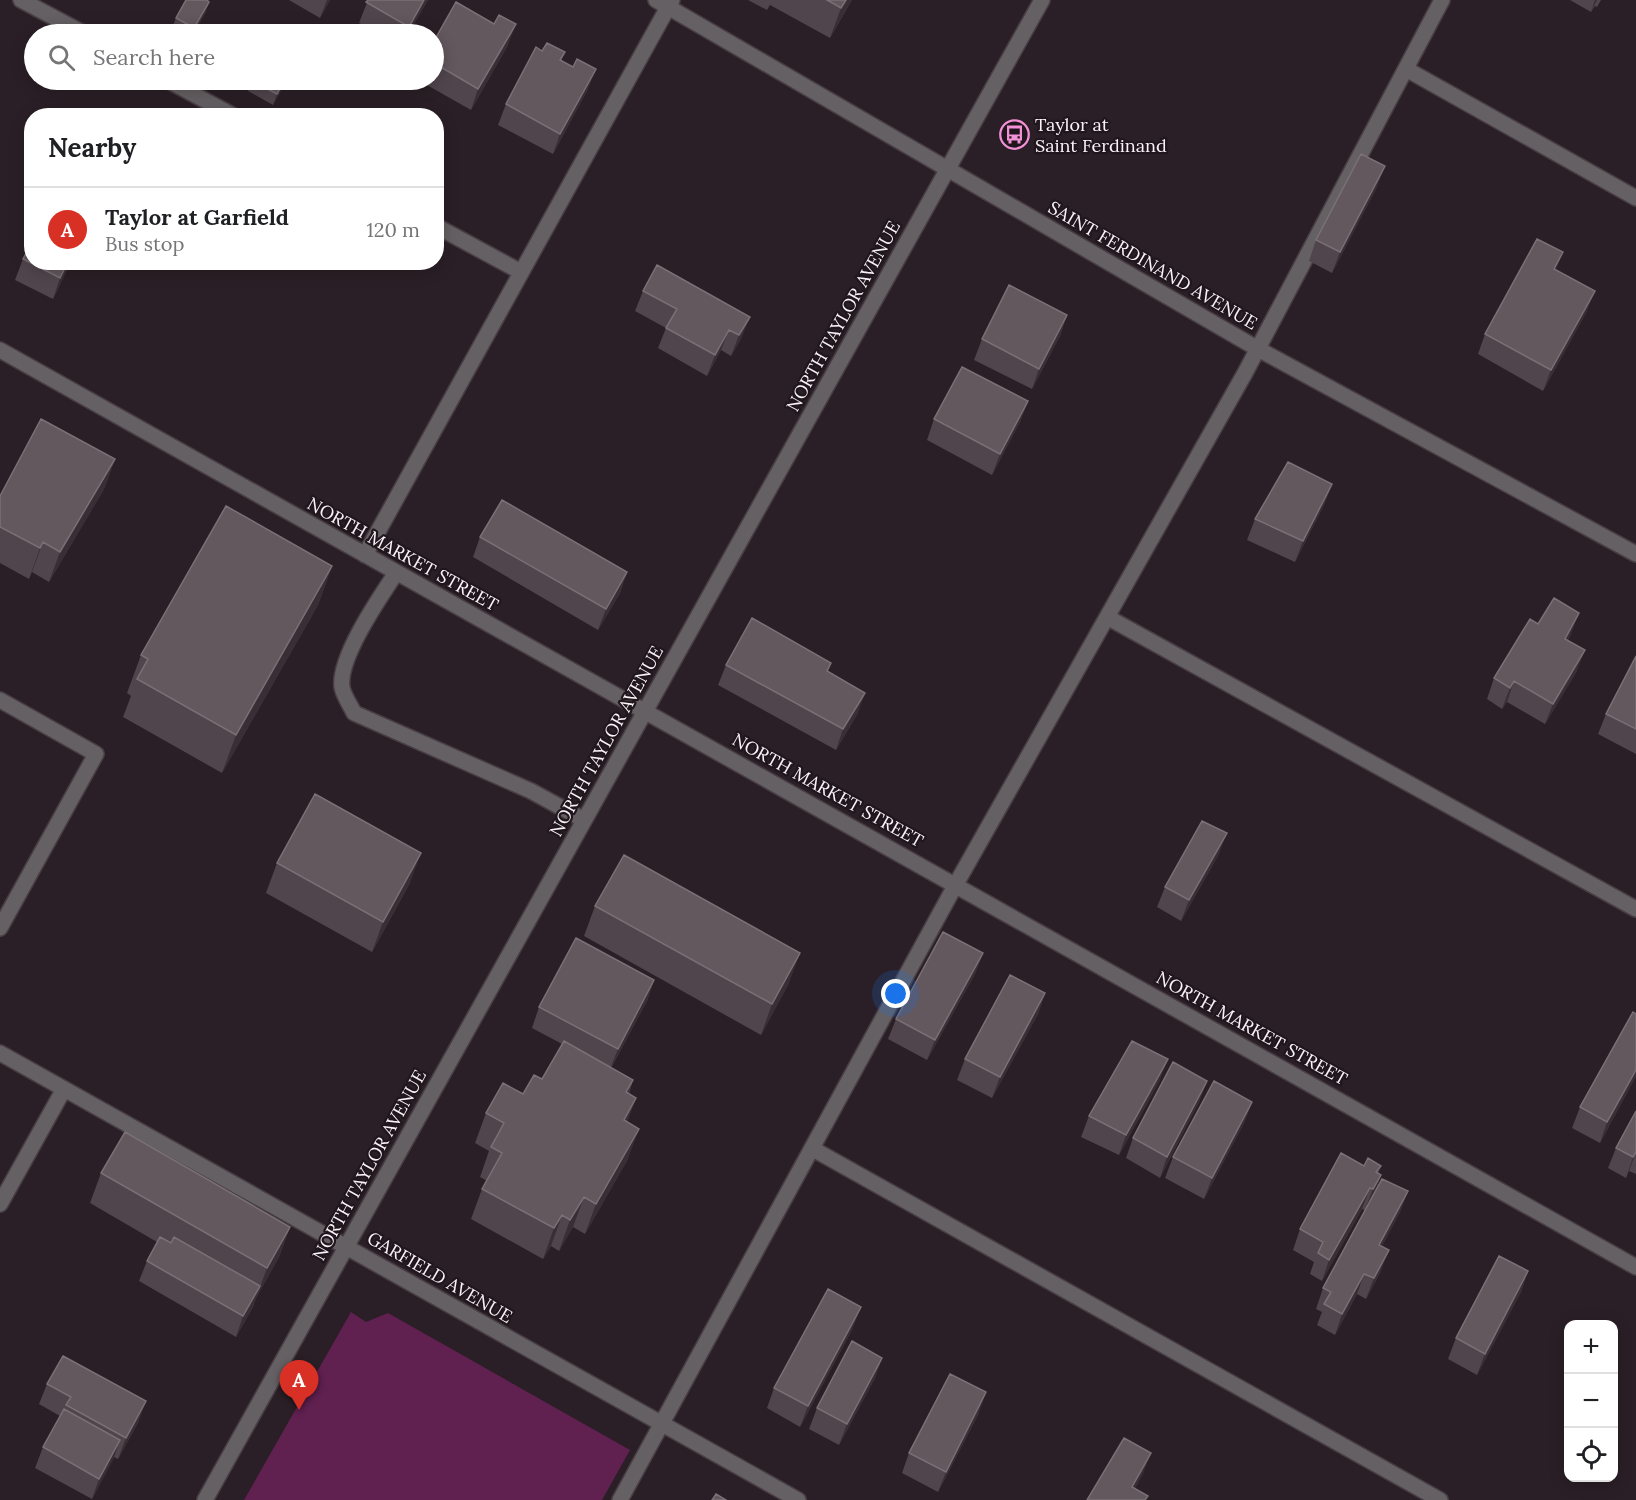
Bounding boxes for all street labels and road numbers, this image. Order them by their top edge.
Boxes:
street label: SAINT FERDINAND AVENUE [1044,196,1262,334]
street label: NORTH TAYLOR AVENUE [781,217,905,415]
street label: NORTH MARKET STREET [303,492,503,616]
street label: NORTH TAYLOR AVENUE [544,642,668,840]
street label: NORTH MARKET STREET [728,728,928,852]
street label: NORTH MARKET STREET [1152,966,1352,1090]
street label: NORTH TAYLOR AVENUE [307,1066,431,1264]
street label: GARFIELD AVENUE [363,1226,517,1328]

